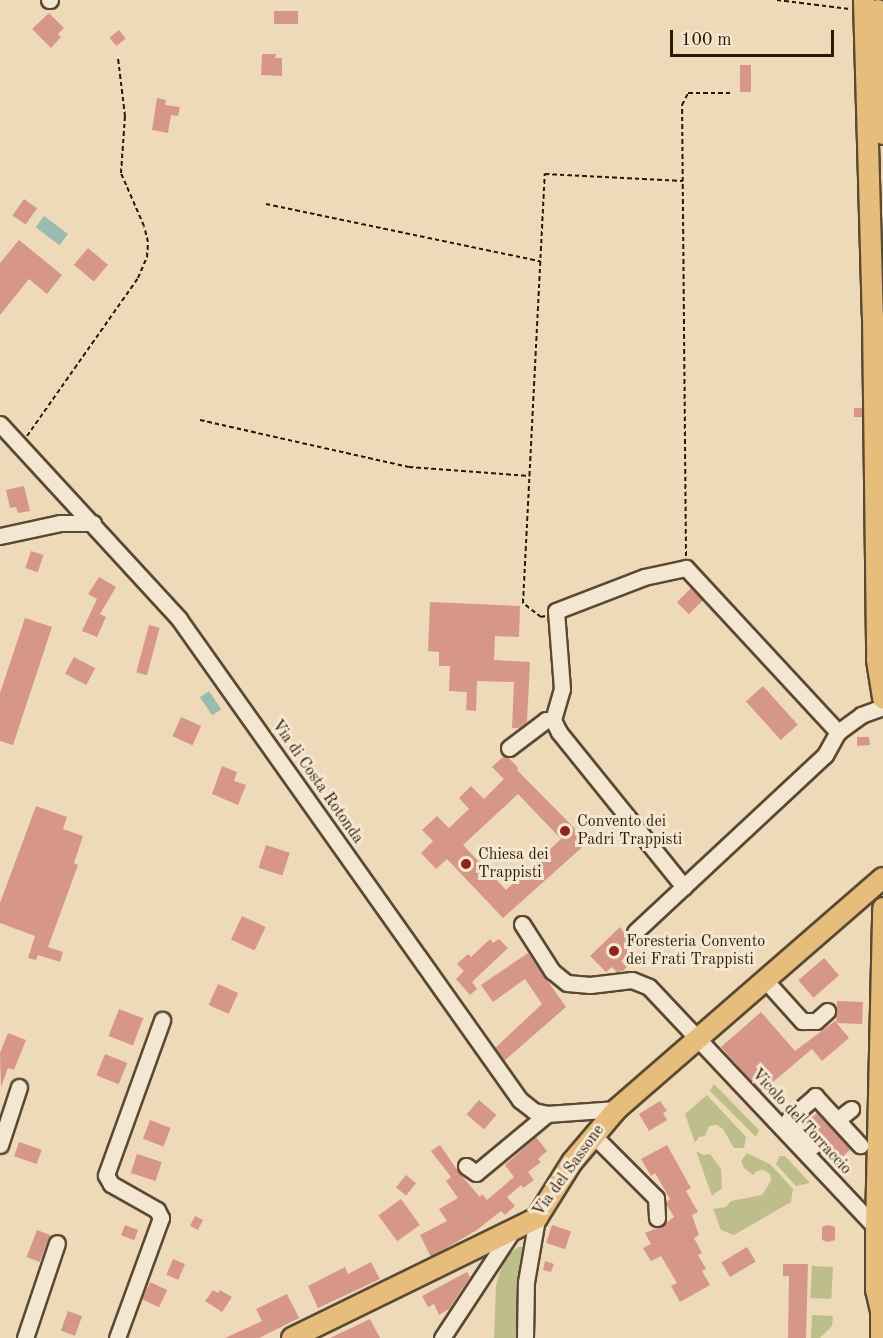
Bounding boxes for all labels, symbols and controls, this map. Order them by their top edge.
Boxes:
scale bar [673,18,836,56]
text: 100 m [681,31,732,49]
street label: Via di Costa Rotonda [267,716,367,848]
place label: Convento dei Padri Trappisti [577,812,682,850]
marker: Convento dei Padri Trappisti [558,824,572,838]
place label: Chiesa dei Trappisti [478,845,548,883]
marker: Chiesa dei Trappisti [459,857,473,871]
place label: Foresteria Convento dei Frati Trappisti [626,932,765,970]
marker: Foresteria Convento dei Frati Trappisti [607,944,621,958]
street label: Vicolo del Torraccio [747,1065,855,1179]
street label: Via del Sassone [529,1121,609,1221]

